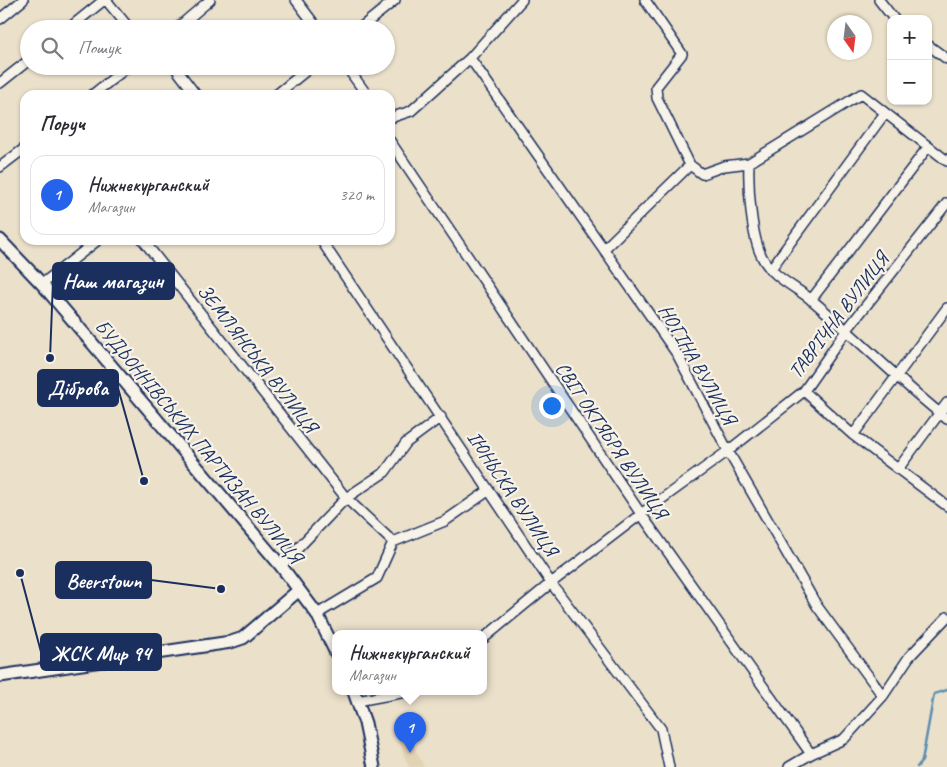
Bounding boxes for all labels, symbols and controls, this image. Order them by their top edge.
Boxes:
north arrow [827,15,872,60]
map controls [887,15,932,105]
button: + [887,15,932,60]
search box [20,20,395,75]
icon: search [38,34,66,62]
text: Пошук [78,36,120,60]
button: − [887,60,932,105]
text: Поруч [40,110,85,136]
text: Нижнекурганский [88,173,209,197]
text: 1 [53,185,61,205]
text: 320 m [340,185,374,205]
text: Магазин [88,197,135,217]
street label: ТАВРІЧНА ВУЛИЦЯ [783,245,896,383]
callout: Наш магазин [53,263,174,299]
text: Наш магазин [63,268,165,295]
street label: ЗЕМЛЯНСЬКА ВУЛИЦЯ [192,279,325,440]
street label: НОГІНА ВУЛИЦЯ [653,300,743,431]
street label: БУДЬОННІВСЬКИХ ПАРТИЗАН ВУЛИЦЯ [89,314,310,571]
street label: СВІТ ОКТЯБРЯ ВУЛИЦЯ [550,357,675,526]
callout: Діброва [38,370,118,406]
text: Діброва [48,375,110,401]
your location [539,393,565,419]
street label: IЮНЬСКА ВУЛИЦЯ [462,426,565,563]
callout: Beerstown [56,562,151,598]
text: Beerstown [67,568,142,594]
popup [332,630,487,695]
callout: ЖСК Мир 94 [41,634,161,670]
text: ЖСК Мир 94 [51,640,153,666]
text: Нижнекурганский [349,641,470,665]
text: Магазин [349,665,396,685]
pin: 1 [394,712,426,753]

